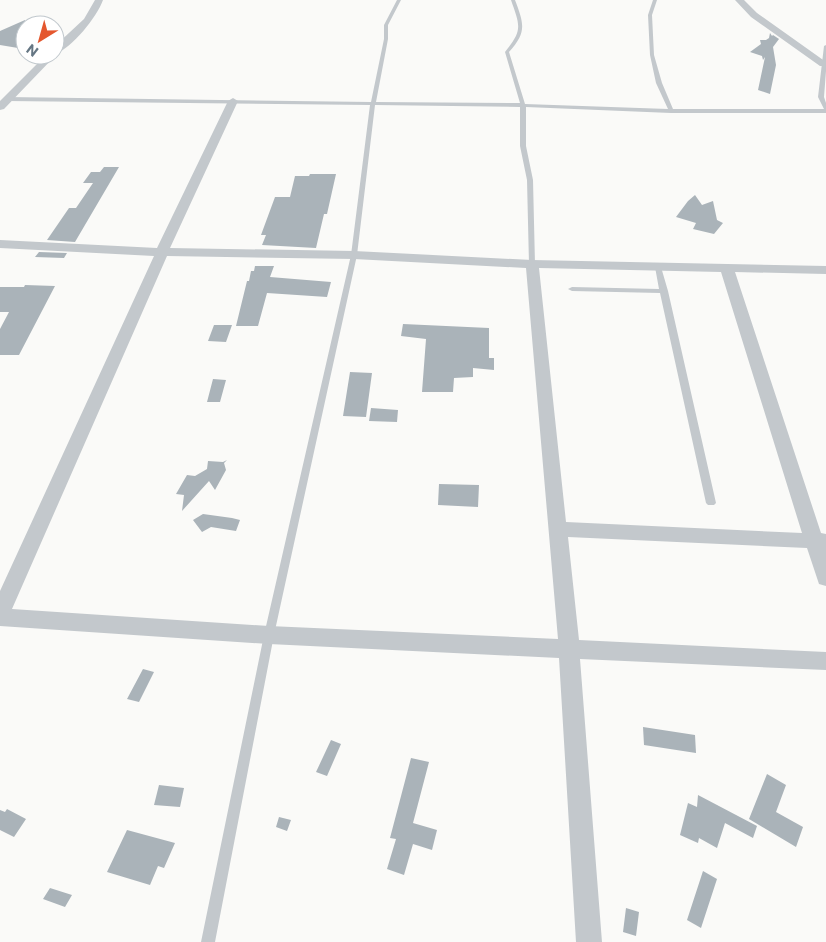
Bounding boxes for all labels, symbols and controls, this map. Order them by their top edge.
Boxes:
north arrow [15,15,65,65]
text: N [23,41,41,61]

